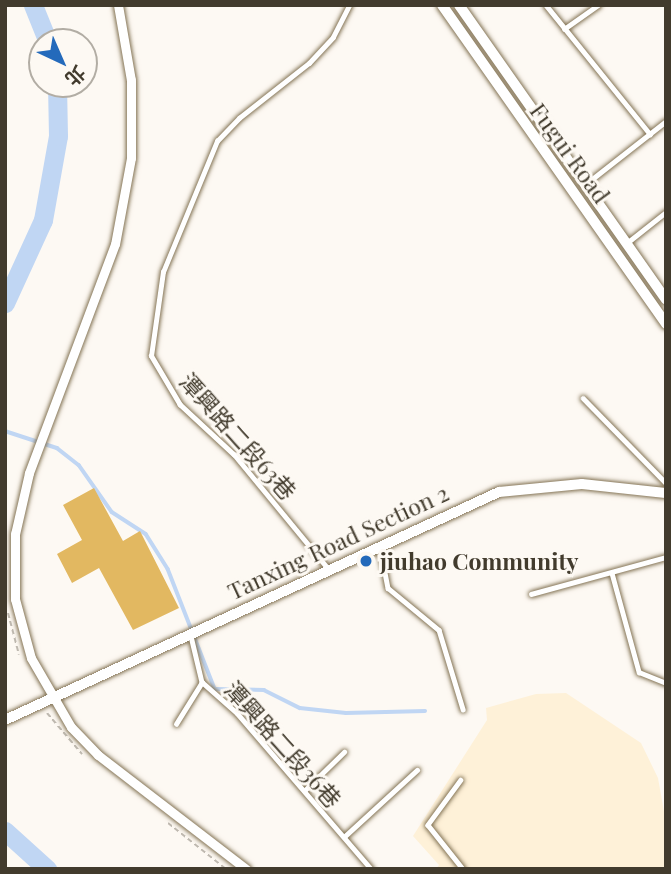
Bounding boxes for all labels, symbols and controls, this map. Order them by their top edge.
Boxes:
north arrow [28,28,98,98]
text: 北 [60,61,92,93]
street label: Fugui Road [525,98,615,208]
street label: 潭興路二段63巷 [174,367,302,505]
street label: Tanxing Road Section 2 [223,479,453,605]
place label: jiuhao Community [380,547,578,575]
marker: jiuhao Community [358,553,374,569]
street label: 潭興路二段36巷 [219,675,347,813]

